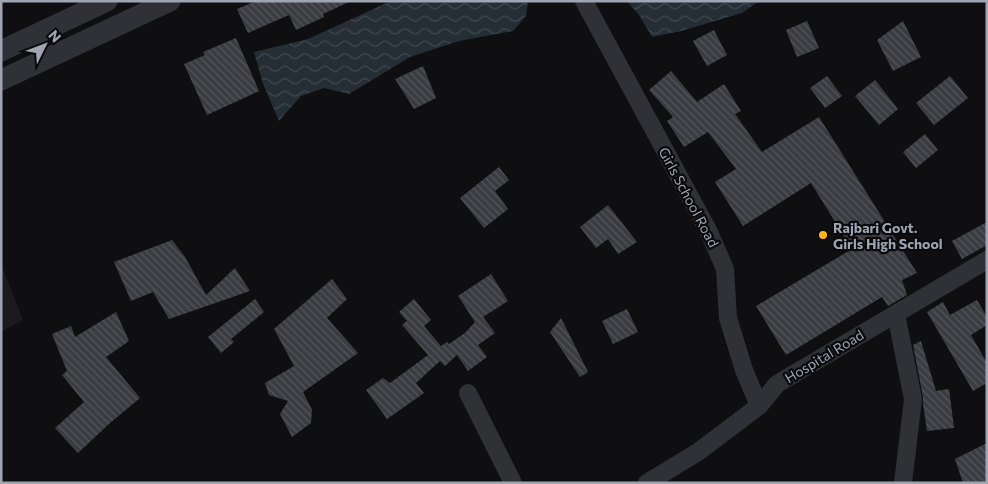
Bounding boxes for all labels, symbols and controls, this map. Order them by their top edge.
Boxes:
north arrow [20,20,70,70]
text: N [45,26,65,46]
street label: Girls School Road [655,144,723,250]
place label: Rajbari Govt. Girls High School [833,219,943,252]
marker: Rajbari Govt. Girls High School [817,229,829,241]
street label: Hospital Road [781,326,867,386]

